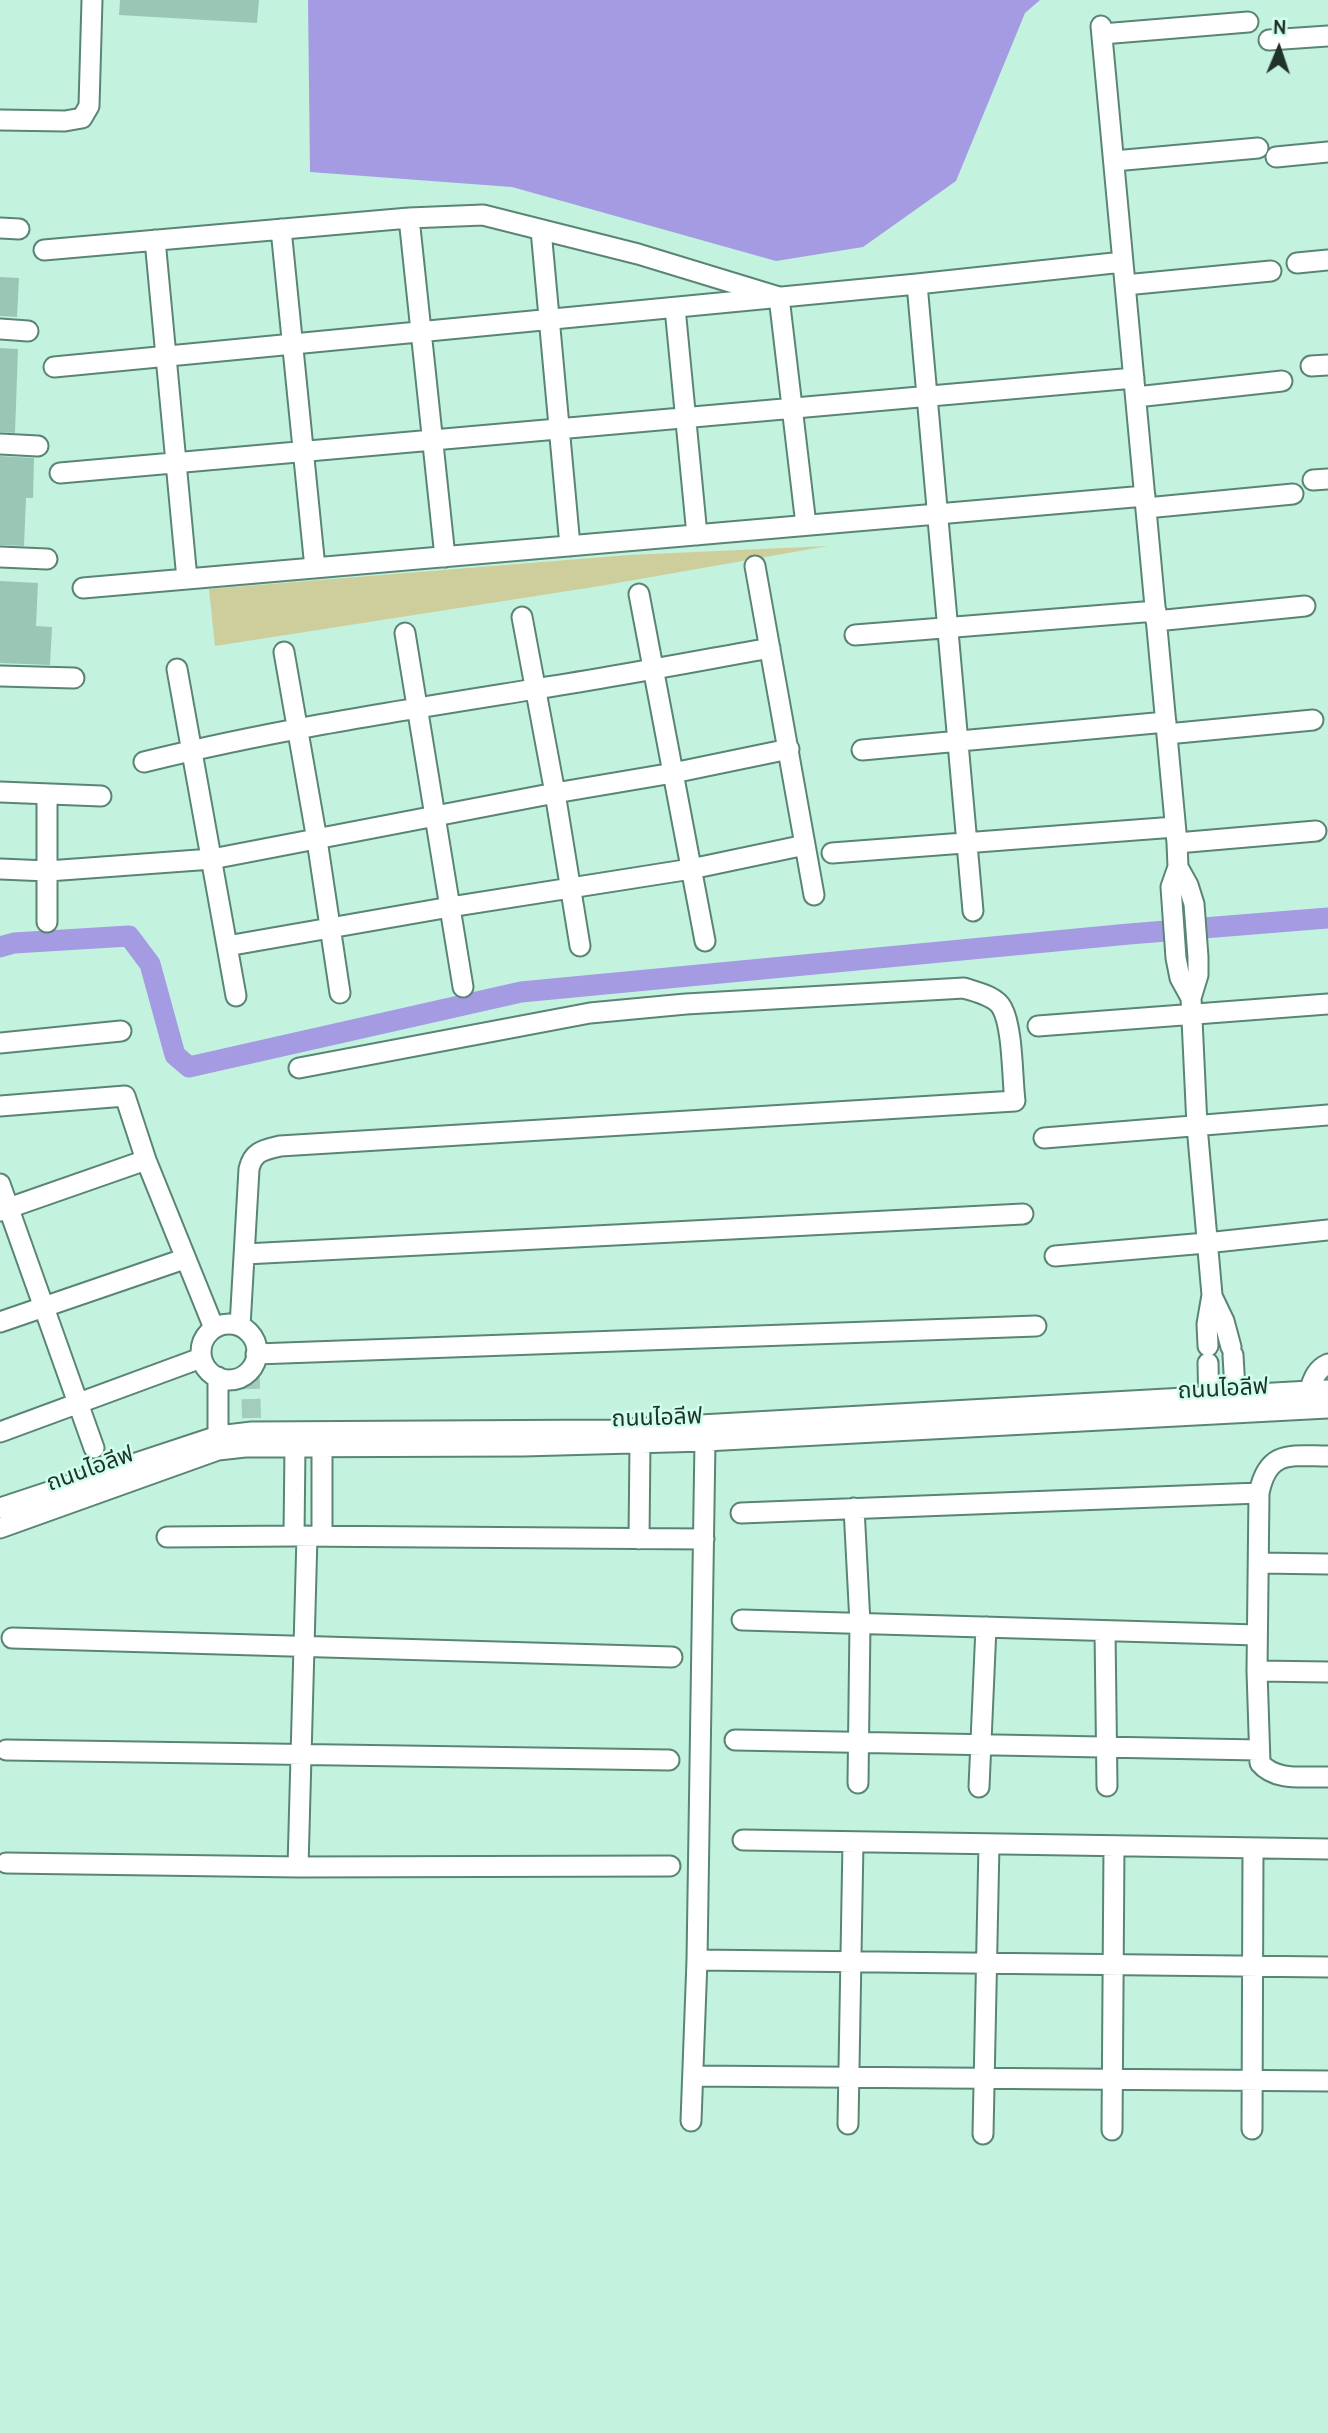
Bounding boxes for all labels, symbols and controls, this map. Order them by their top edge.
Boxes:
north arrow [1244,14,1314,84]
text: N [1273,16,1287,39]
street label: ถนนไอลีฟ [1177,1373,1269,1405]
street label: ถนนไอลีฟ [611,1403,703,1433]
street label: ถนนไอลีฟ [43,1440,137,1498]

